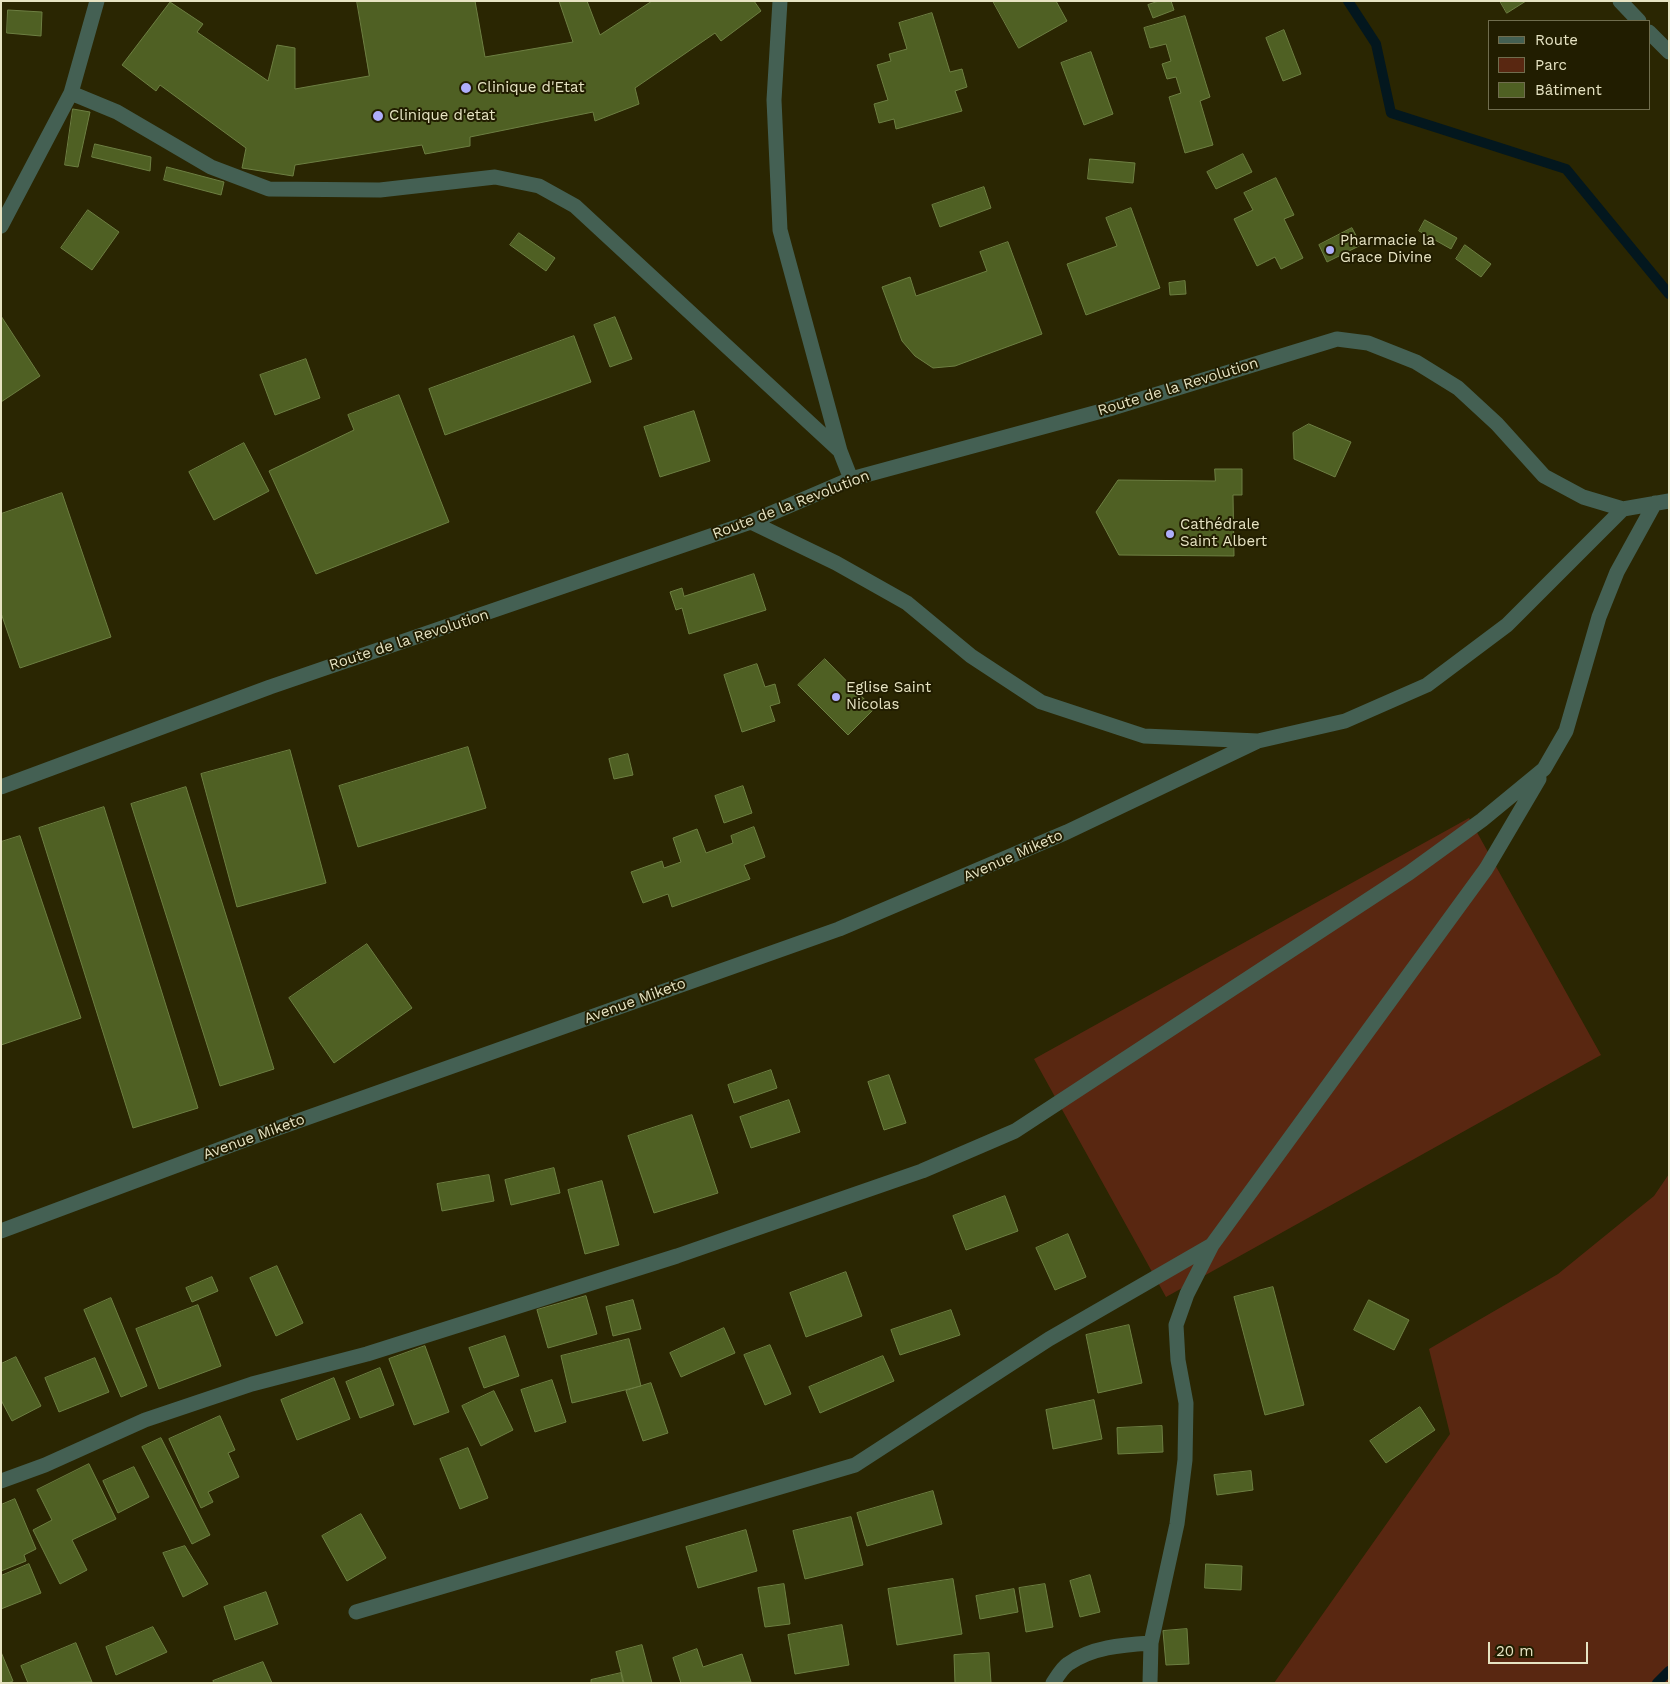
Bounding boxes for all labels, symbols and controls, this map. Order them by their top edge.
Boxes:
legend [1488,20,1650,110]
text: Route [1535,31,1578,49]
text: Parc [1535,56,1567,74]
place label: Clinique d'Etat [477,79,585,97]
marker: Clinique d'Etat [459,81,473,95]
text: Bâtiment [1535,81,1602,99]
place label: Clinique d'etat [389,107,495,125]
marker: Clinique d'etat [371,109,385,123]
place label: Pharmacie la Grace Divine [1340,232,1435,267]
marker: Pharmacie la Grace Divine [1324,244,1336,256]
street label: Route de la Revolution [1096,354,1260,420]
street label: Route de la Revolution [710,467,872,543]
place label: Cathédrale Saint Albert [1180,516,1267,551]
marker: Cathédrale Saint Albert [1164,528,1176,540]
street label: Route de la Revolution [327,606,491,674]
place label: Eglise Saint Nicolas [846,679,931,714]
marker: Eglise Saint Nicolas [830,691,842,703]
street label: Avenue Miketo [961,826,1065,886]
street label: Avenue Miketo [582,974,688,1028]
street label: Avenue Miketo [201,1110,307,1164]
scale bar [1490,1632,1590,1664]
text: 20 m [1496,1642,1534,1660]

